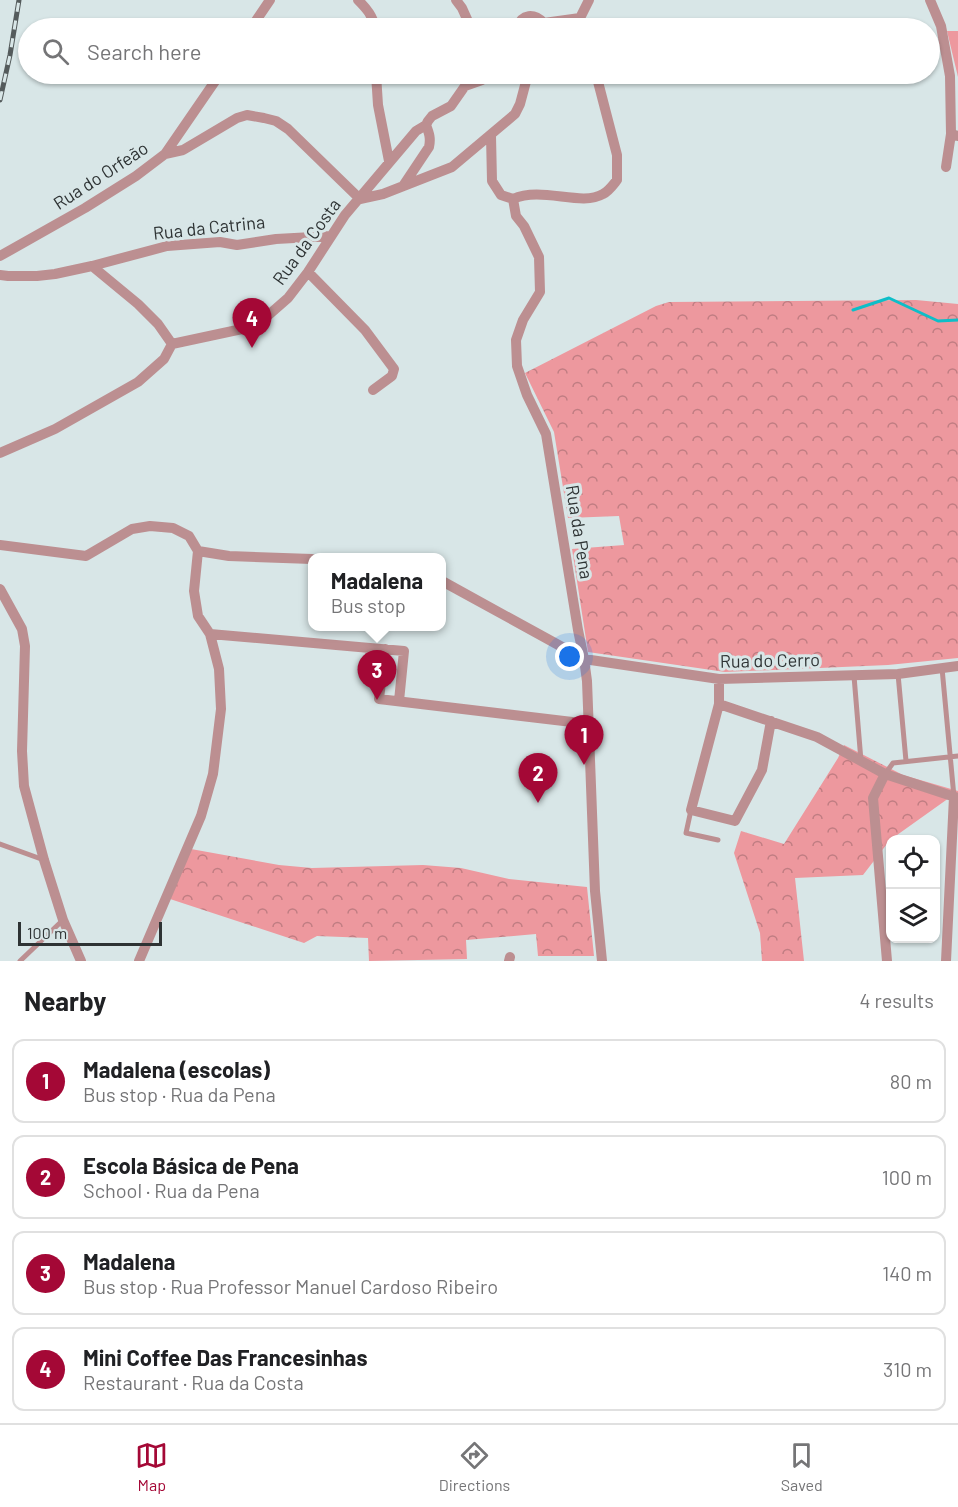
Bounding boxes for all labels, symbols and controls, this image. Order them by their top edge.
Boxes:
search box [18,18,940,84]
icon: search [39,35,72,68]
text: Search here [87,38,201,64]
street label: Rua do Orfeão [49,136,152,214]
street label: Rua da Costa [268,194,345,289]
street label: Rua da Catrina [152,210,266,244]
pin: 4 [232,298,272,348]
street label: Rua da Pena [562,483,598,580]
popup [308,553,446,631]
text: Madalena [331,567,423,593]
text: Bus stop [331,593,406,617]
your location [555,642,584,671]
street label: Rua do Cerro [720,648,820,672]
pin: 3 [358,650,397,700]
pin: 1 [564,716,604,765]
pin: 2 [518,754,558,803]
map controls [886,835,940,943]
button: locate [886,835,940,889]
button: layers [886,889,940,943]
scale bar [18,919,162,946]
text: 100 m [27,923,67,942]
text: Nearby [24,985,106,1016]
text: 4 results [859,988,934,1012]
text: Madalena (escolas) [83,1056,270,1082]
text: 1 [42,1069,49,1093]
text: 80 m [890,1069,932,1093]
text: Bus stop · Rua da Pena [83,1082,276,1106]
text: Escola Básica de Pena [83,1152,299,1178]
text: 2 [40,1165,51,1189]
text: 100 m [882,1165,932,1189]
text: School · Rua da Pena [83,1178,260,1202]
text: Madalena [83,1248,175,1274]
text: 3 [40,1261,51,1285]
text: 140 m [882,1261,932,1285]
text: Bus stop · Rua Professor Manuel Cardoso Ribeiro [83,1274,498,1298]
text: Mini Coffee Das Francesinhas [83,1344,368,1370]
text: 4 [39,1357,52,1381]
text: 310 m [883,1357,932,1381]
text: Restaurant · Rua da Costa [83,1370,304,1394]
tab: Map [135,1439,168,1494]
tab: Directions [439,1439,510,1494]
tab: Saved [781,1439,823,1494]

